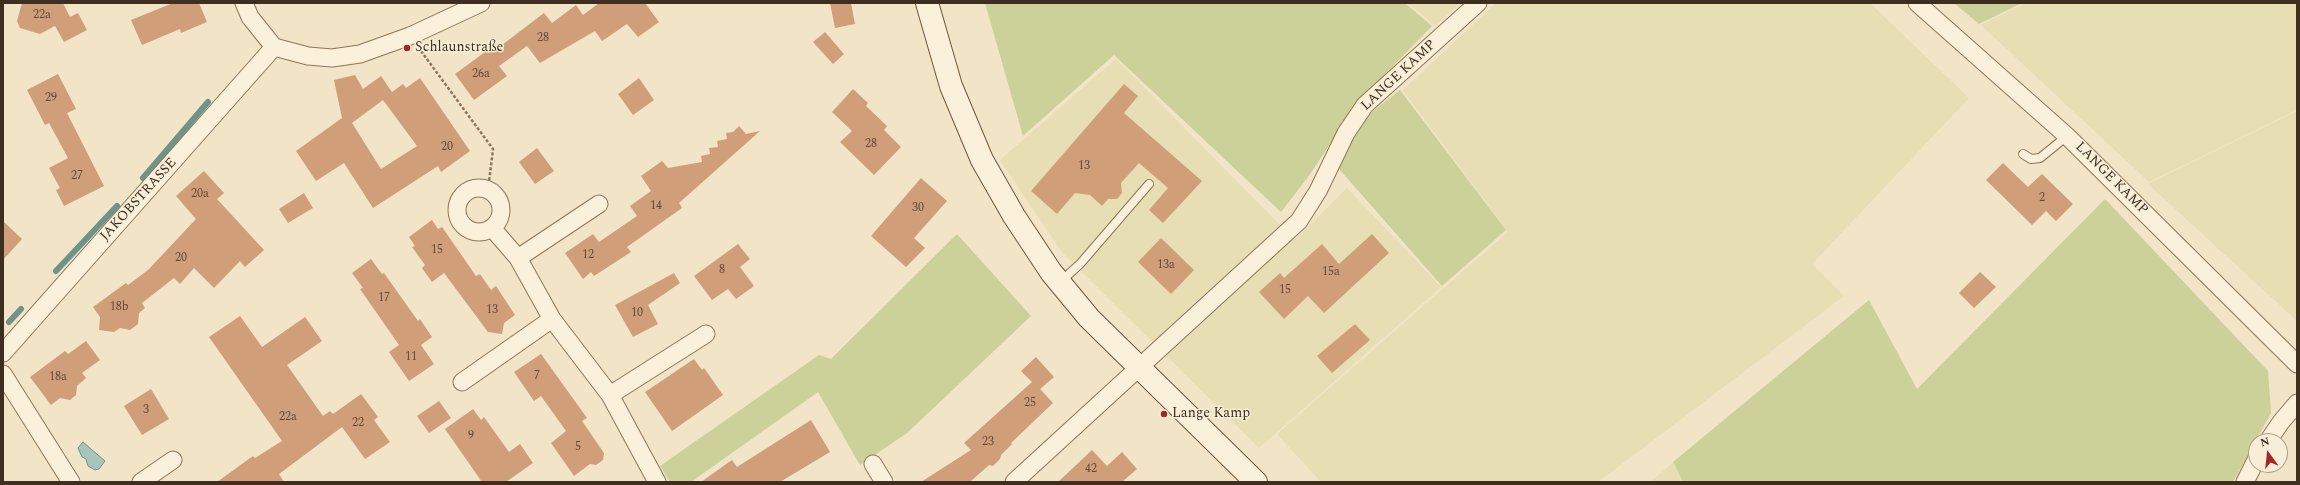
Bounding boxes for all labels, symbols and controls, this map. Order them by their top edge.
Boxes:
house number: 22a [33,9,51,23]
house number: 28 [537,32,549,46]
street label: LANGE KAMP [1358,37,1440,115]
place label: Schlaunstraße [415,40,503,56]
marker: Schlaunstraße [402,43,412,53]
house number: 26a [472,68,490,82]
house number: 29 [45,92,57,106]
house number: 28 [865,138,877,152]
street label: LANGE KAMP [2071,139,2151,219]
house number: 20 [441,141,453,155]
street label: JAKOBSTRASSE [97,155,181,245]
house number: 13 [1078,160,1090,174]
house number: 27 [71,170,83,184]
house number: 20a [191,188,209,202]
house number: 2 [2039,192,2045,206]
house number: 14 [650,200,662,214]
house number: 30 [912,202,924,216]
house number: 15 [431,244,443,258]
house number: 12 [582,249,594,263]
house number: 20 [175,252,187,266]
house number: 13a [1157,259,1175,273]
house number: 8 [719,264,725,278]
house number: 15a [1322,266,1340,280]
house number: 15 [1279,284,1291,298]
house number: 17 [378,292,390,306]
house number: 18b [110,301,128,315]
house number: 13 [486,304,498,318]
house number: 10 [631,307,643,321]
house number: 11 [405,351,417,365]
house number: 7 [534,370,540,384]
house number: 18a [49,371,67,385]
house number: 25 [1024,397,1036,411]
house number: 3 [143,404,149,418]
place label: Lange Kamp [1172,406,1250,422]
marker: Lange Kamp [1159,409,1169,419]
house number: 22a [279,411,297,425]
house number: 22 [352,417,364,431]
house number: 9 [468,430,474,444]
north arrow [2248,433,2288,473]
text: N [2258,433,2272,451]
house number: 23 [982,436,994,450]
house number: 5 [575,441,581,455]
house number: 42 [1085,463,1097,477]

